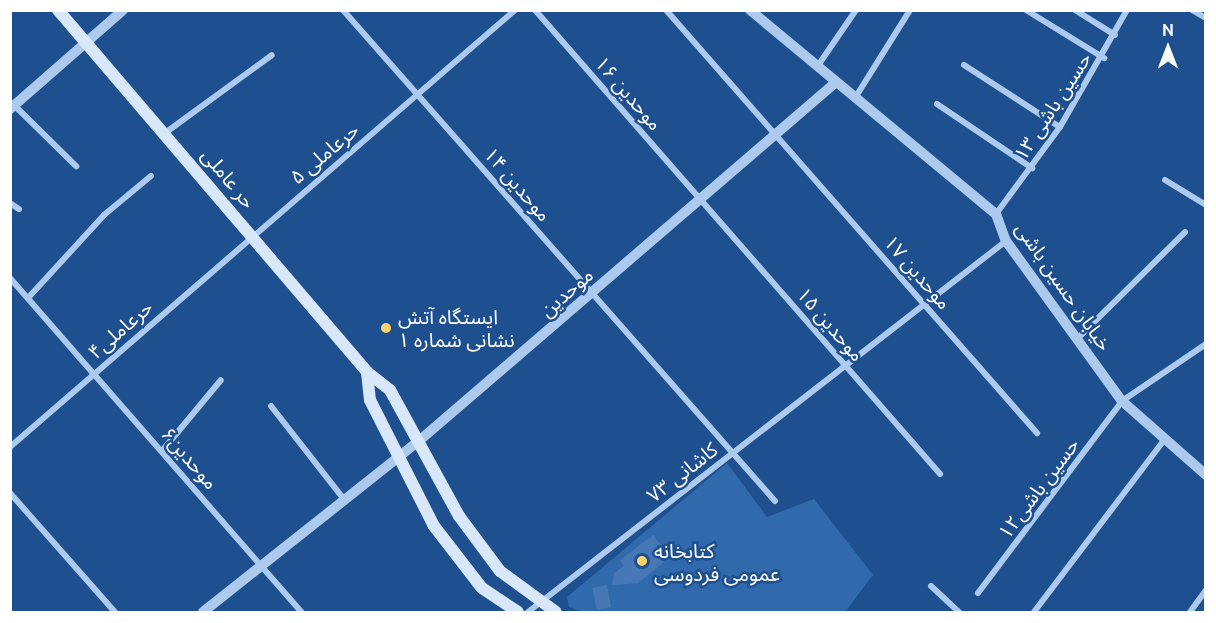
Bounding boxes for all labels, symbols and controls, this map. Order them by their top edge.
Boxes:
north arrow [1138,18,1198,78]
text: N [1162,21,1174,39]
street label: حسین باشی ۱۳ [1008,47,1096,165]
street label: موحدین ۱۶ [590,51,668,135]
street label: حرعاملی ۵ [285,117,363,189]
street label: موحدین ۱۴ [479,142,557,226]
street label: حر عاملی [197,143,261,213]
street label: خیابان حسین باشی [1011,217,1117,355]
street label: موحدین ۱۷ [879,230,957,314]
street label: موحدین [534,262,598,322]
street label: موحدین ۱۵ [792,282,870,366]
street label: حرعاملی۴ [83,294,157,364]
place label: ایستگاه آتش نشانی شماره ۱ [398,304,515,351]
marker: ایستگاه آتش نشانی شماره ۱ [379,321,393,335]
street label: موحدین۶ [157,422,223,494]
street label: حسین باشی۱۲ [992,433,1084,543]
street label: کاشانی ۷۳ [642,437,722,507]
place label: کتابخانه عمومی فردوسی [654,538,780,585]
marker: کتابخانه عمومی فردوسی [635,554,649,568]

